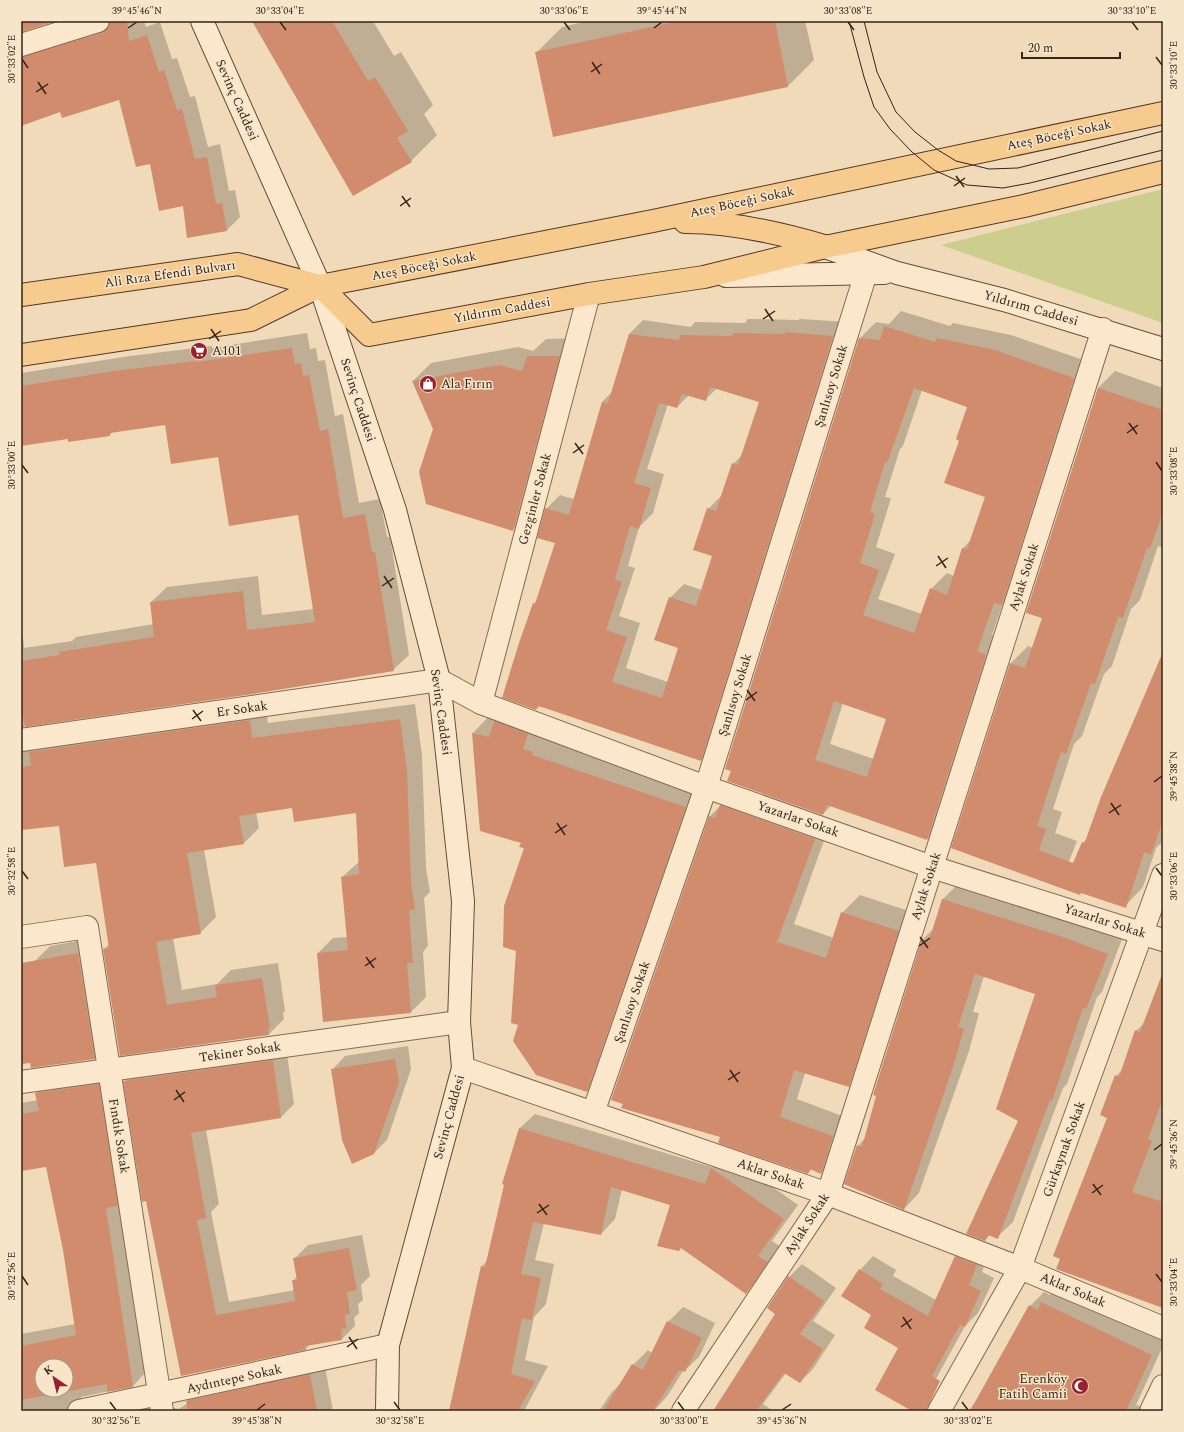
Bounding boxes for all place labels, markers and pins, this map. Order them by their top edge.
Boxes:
supermarket icon: A101 [189,341,209,361]
place label: A101 [212,341,241,361]
shop icon: Ala Fırın [418,374,438,394]
place label: Ala Fırın [441,374,493,394]
place label: Erenköy Fatih Camii [998,1369,1068,1404]
mosque icon: Erenköy Fatih Camii [1070,1376,1090,1396]

